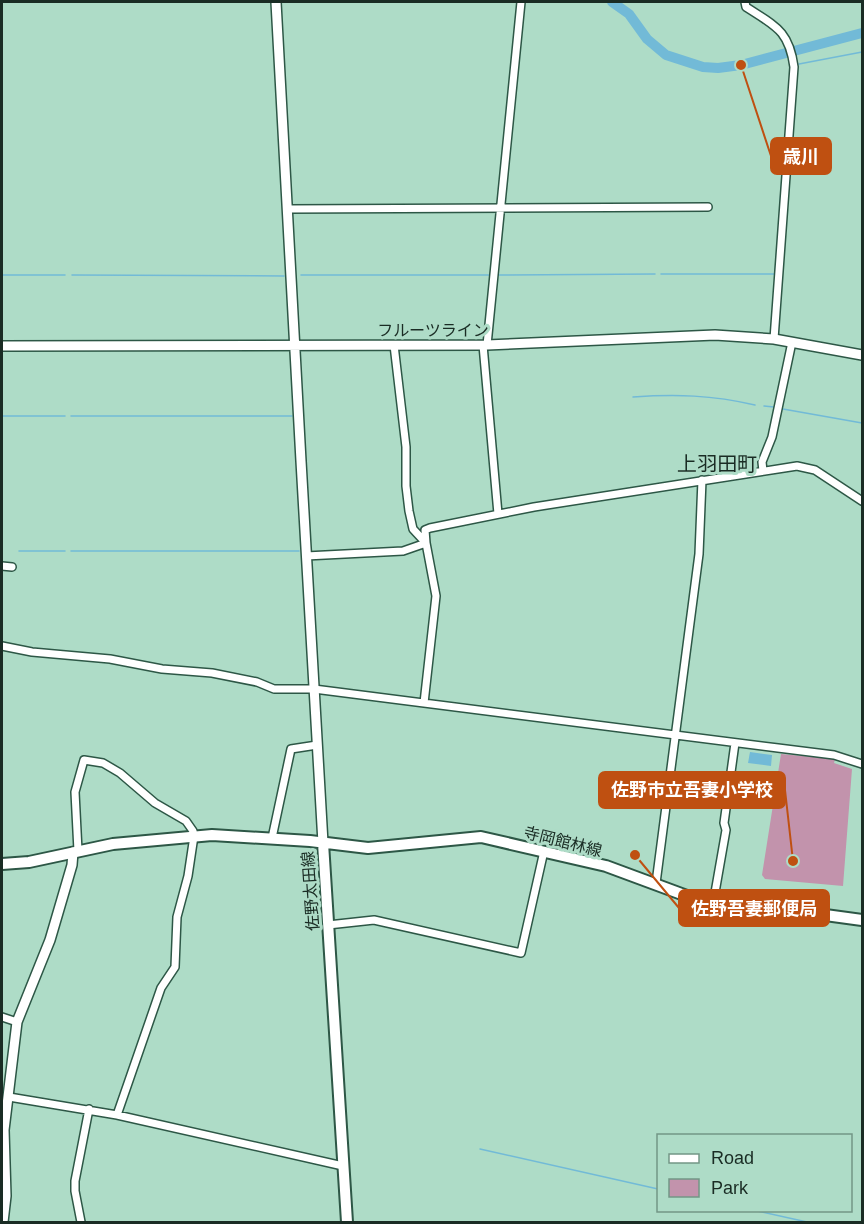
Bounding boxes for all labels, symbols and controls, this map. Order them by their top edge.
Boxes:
callout: 歳川 [771,138,831,174]
text: 歳川 [783,147,819,167]
street label: フルーツライン [377,322,489,339]
district label: 上羽田町 [677,453,757,475]
callout: 佐野市立吾妻小学校 [599,772,785,808]
text: 佐野市立吾妻小学校 [611,780,773,800]
street label: 寺岡館林線 [522,824,604,859]
street label: 佐野太田線 [299,850,322,931]
callout: 佐野吾妻郵便局 [679,890,829,926]
text: 佐野吾妻郵便局 [691,899,817,919]
legend [657,1134,852,1212]
text: Road [711,1148,754,1168]
text: Park [711,1178,749,1198]

